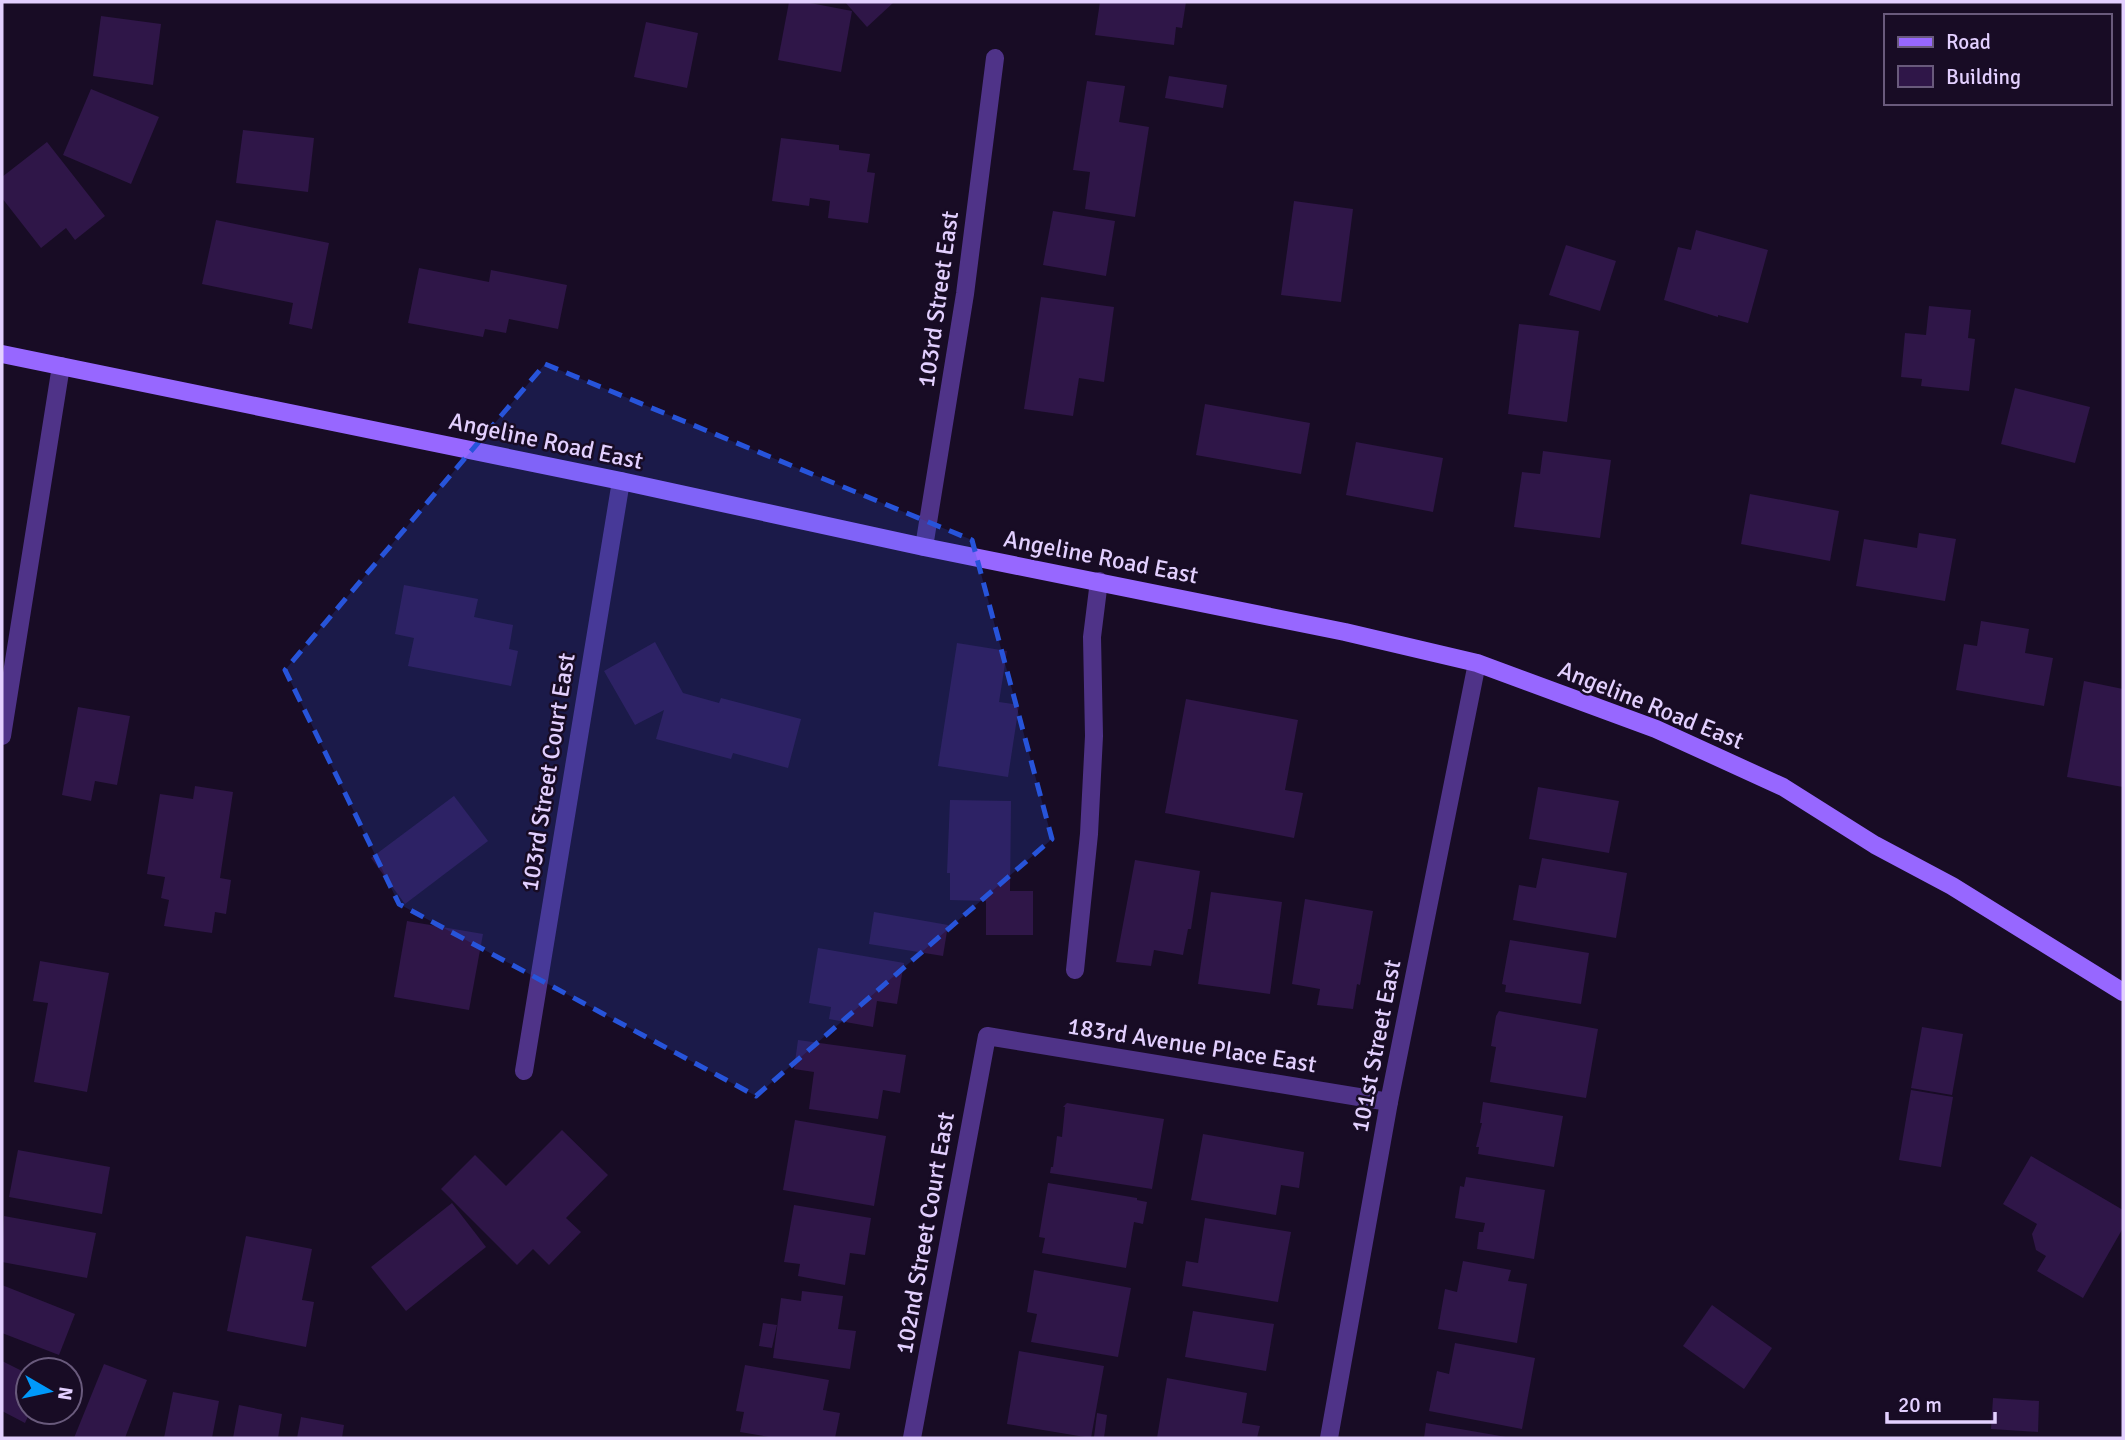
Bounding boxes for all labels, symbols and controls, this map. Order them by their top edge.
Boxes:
legend [1884,14,2111,105]
text: Road [1946,29,1991,55]
text: Building [1946,64,2021,90]
street label: 103rd Street East [911,209,965,389]
street label: Angeline Road East [446,406,646,476]
street label: Angeline Road East [1001,523,1201,591]
street label: 103rd Street Court East [514,651,582,893]
street label: Angeline Road East [1554,654,1748,756]
street label: 101st Street East [1345,957,1407,1135]
street label: 183rd Avenue Place East [1065,1011,1319,1079]
street label: 102nd Street Court East [889,1110,961,1356]
north arrow [14,1356,84,1426]
scale bar [1887,1380,1996,1424]
text: N [52,1385,78,1402]
text: 20 m [1898,1392,1942,1418]

